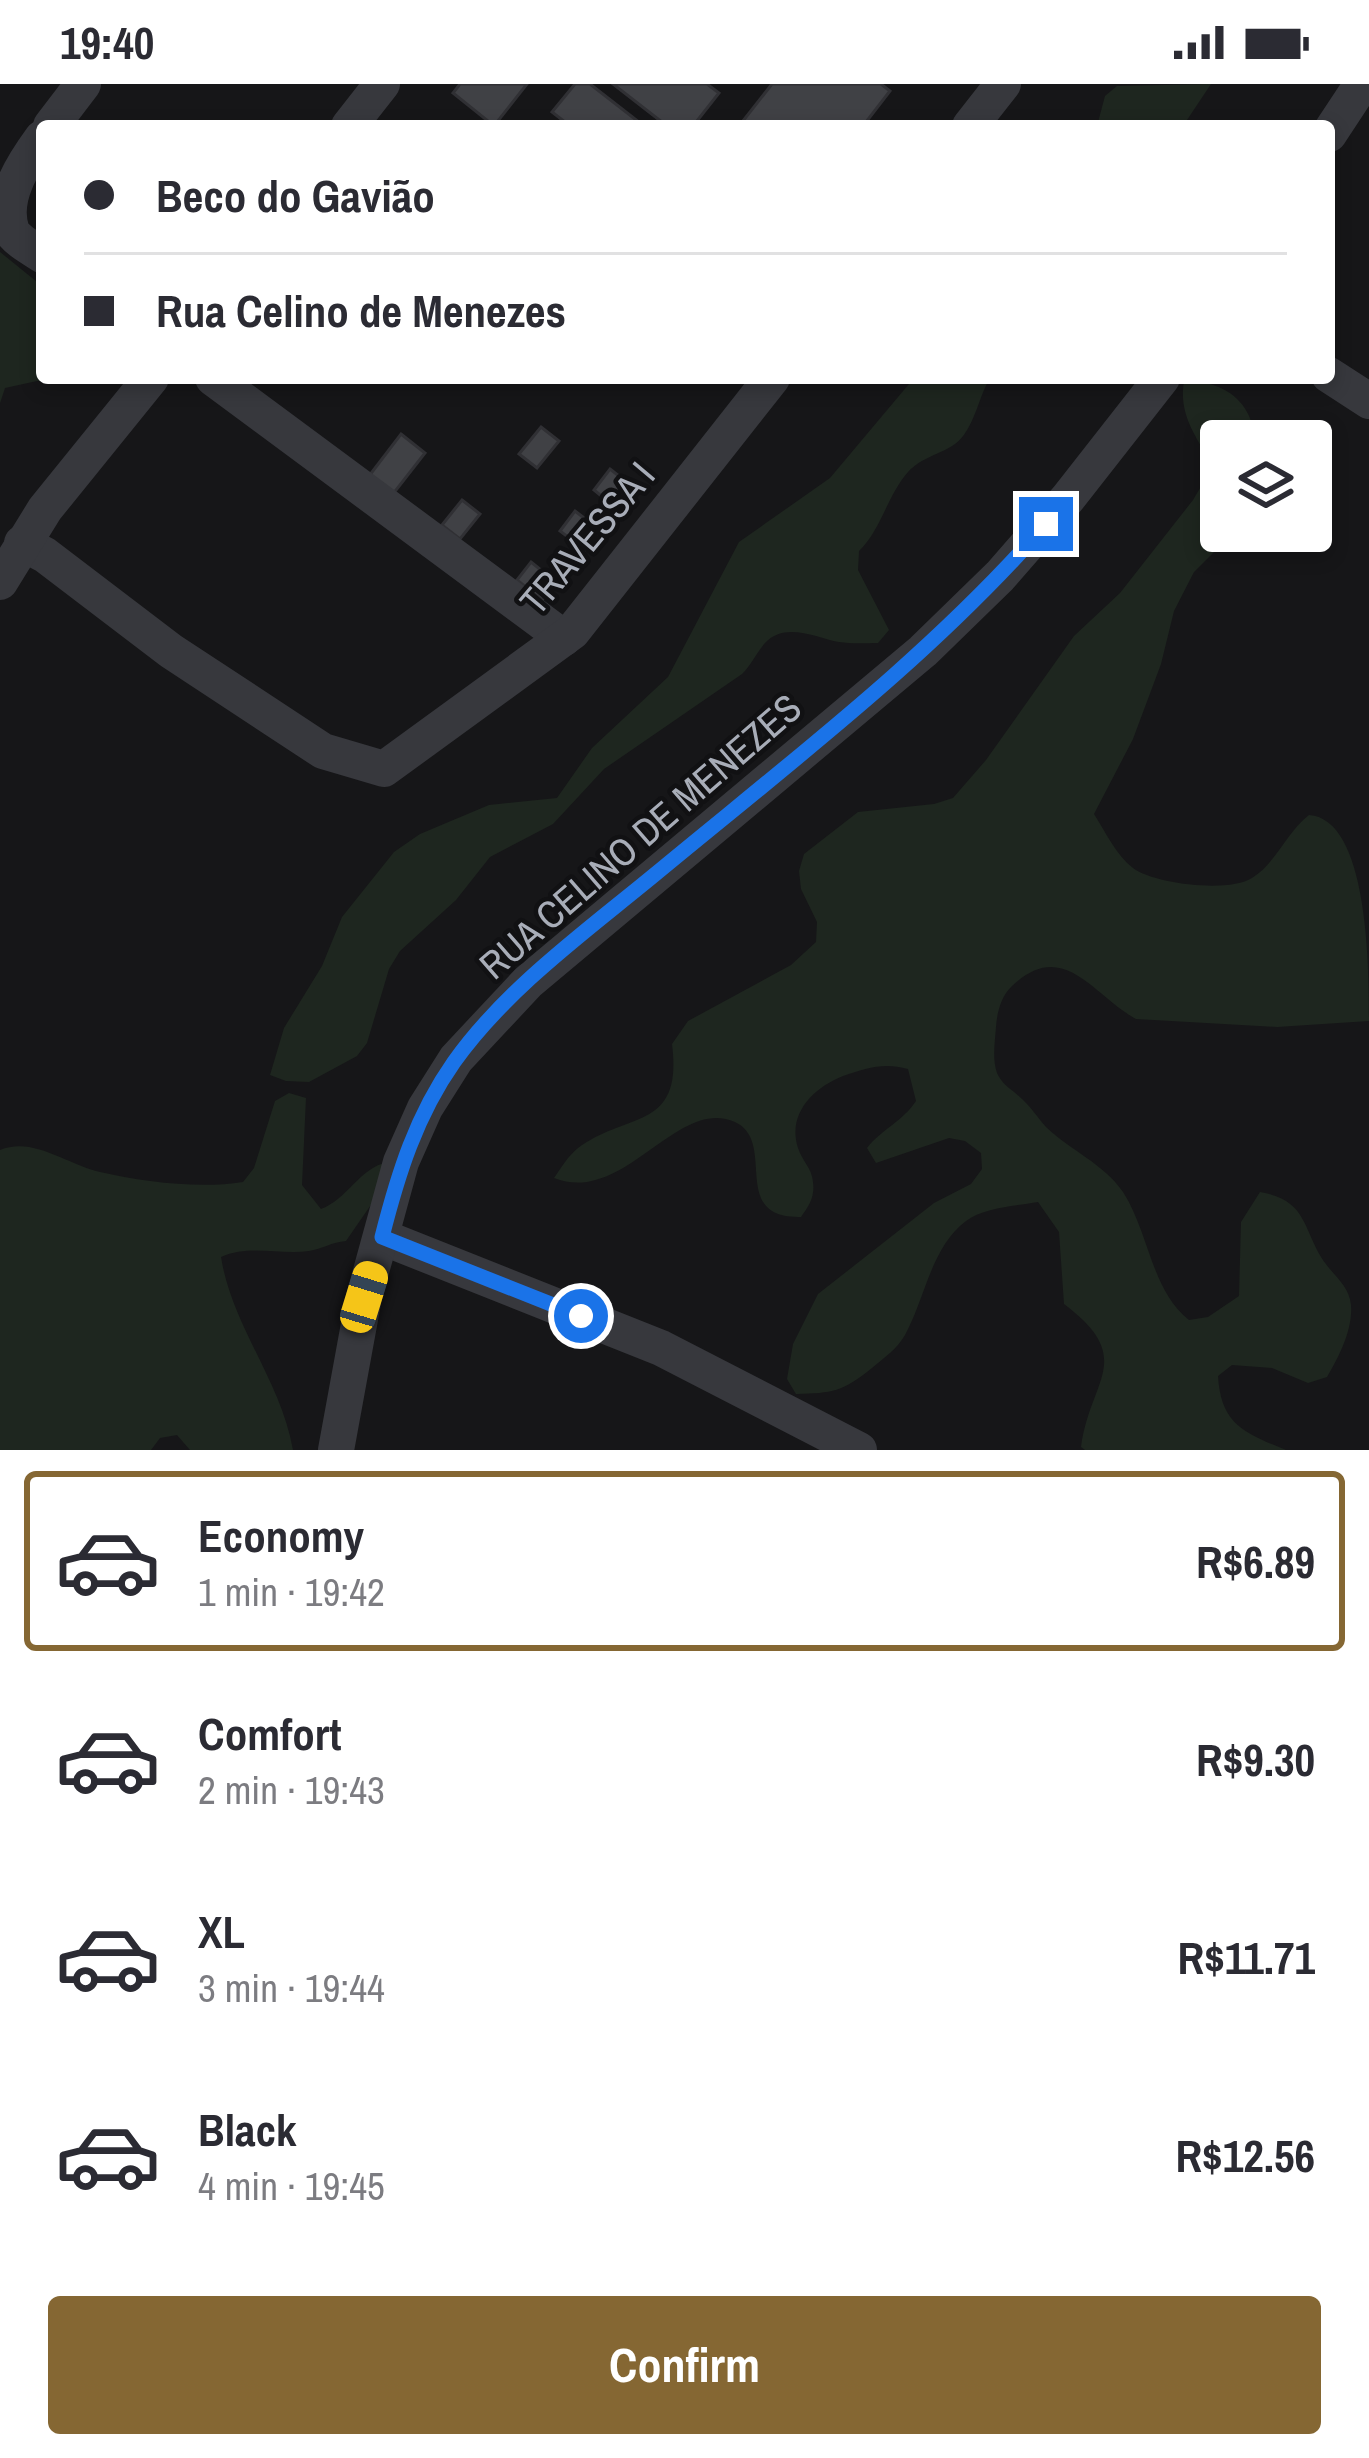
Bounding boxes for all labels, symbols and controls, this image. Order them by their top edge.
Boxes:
text: 19:40 [60,12,154,73]
text: Beco do Gavião [156,165,435,226]
text: Rua Celino de Menezes [156,280,566,341]
map controls [1200,420,1332,552]
button: layers [1200,420,1332,552]
street label: TRAVESSA I [508,451,666,625]
route end [1019,497,1073,551]
street label: RUA CELINO DE MENEZES [468,682,812,990]
car [336,1257,392,1337]
route start [554,1289,608,1343]
text: Economy [198,1505,364,1566]
icon: car [54,1507,162,1615]
text: R$6.89 [1196,1531,1315,1592]
text: 1 min · 19:42 [198,1566,385,1618]
text: Comfort [198,1703,341,1764]
icon: car [54,1705,162,1813]
text: R$9.30 [1196,1729,1315,1790]
text: 2 min · 19:43 [198,1764,385,1816]
text: XL [198,1901,245,1962]
icon: car [54,1903,162,2011]
text: R$11.71 [1178,1927,1315,1988]
text: 3 min · 19:44 [198,1962,385,2014]
text: Black [198,2099,296,2160]
icon: car [54,2101,162,2209]
text: R$12.56 [1175,2125,1315,2186]
text: 4 min · 19:45 [198,2160,385,2212]
button: Confirm [48,2296,1321,2434]

